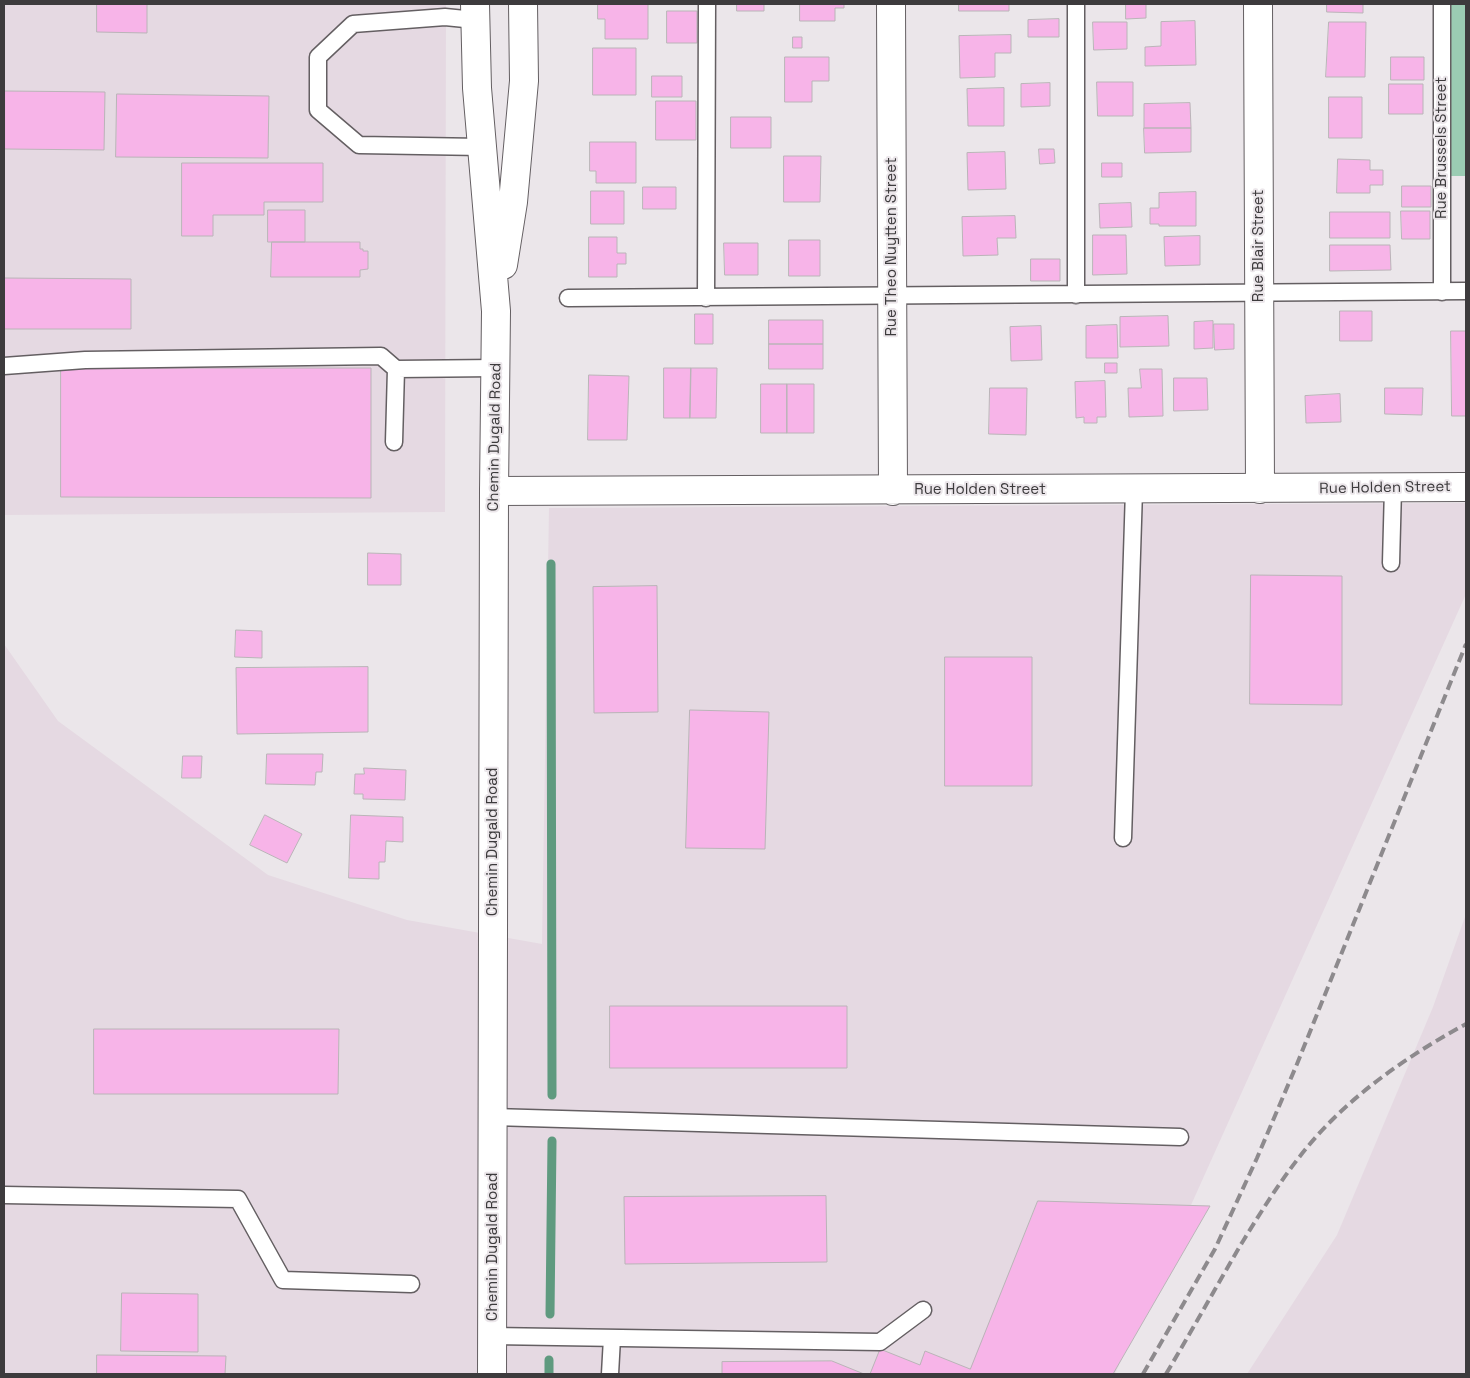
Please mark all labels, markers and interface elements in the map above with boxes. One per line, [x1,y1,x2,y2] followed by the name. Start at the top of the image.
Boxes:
[1433,77,1451,219] street label: Rue Brussels Street
[883,157,901,337] street label: Rue Theo Nuytten Street
[1250,190,1268,302] street label: Rue Blair Street
[485,362,505,512] street label: Chemin Dugald Road
[1319,478,1451,498] street label: Rue Holden Street
[914,481,1046,499] street label: Rue Holden Street
[484,768,502,916] street label: Chemin Dugald Road
[484,1173,502,1321] street label: Chemin Dugald Road

